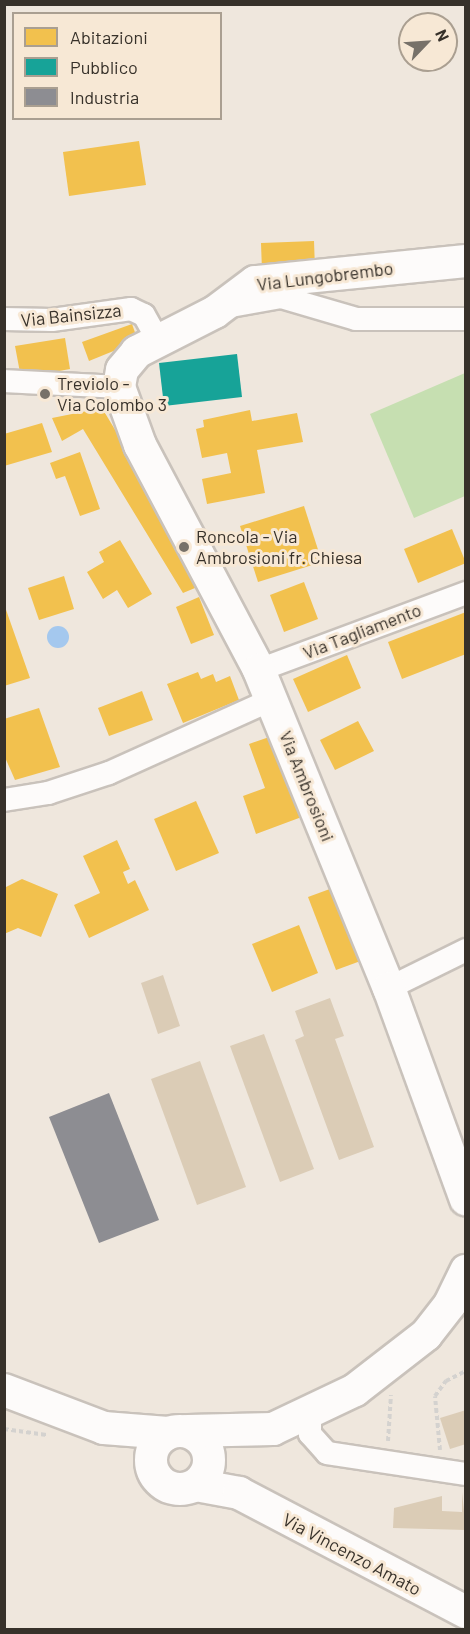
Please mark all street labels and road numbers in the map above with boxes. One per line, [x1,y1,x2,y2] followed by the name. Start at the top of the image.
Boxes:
[256,257,394,295] street label: Via Lungobrembo
[20,299,122,331] street label: Via Bainsizza
[300,599,424,663] street label: Via Tagliamento
[275,728,339,844] street label: Via Ambrosioni
[279,1508,425,1600] street label: Via Vincenzo Amato

